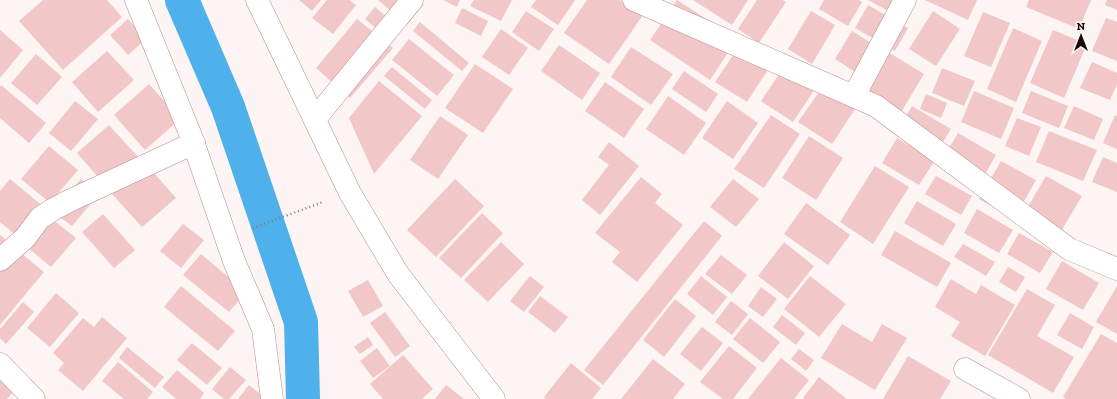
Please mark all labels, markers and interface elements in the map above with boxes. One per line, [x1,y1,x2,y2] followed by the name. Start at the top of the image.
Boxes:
[1061,16,1101,56] north arrow
[1077,20,1086,33] text: N

